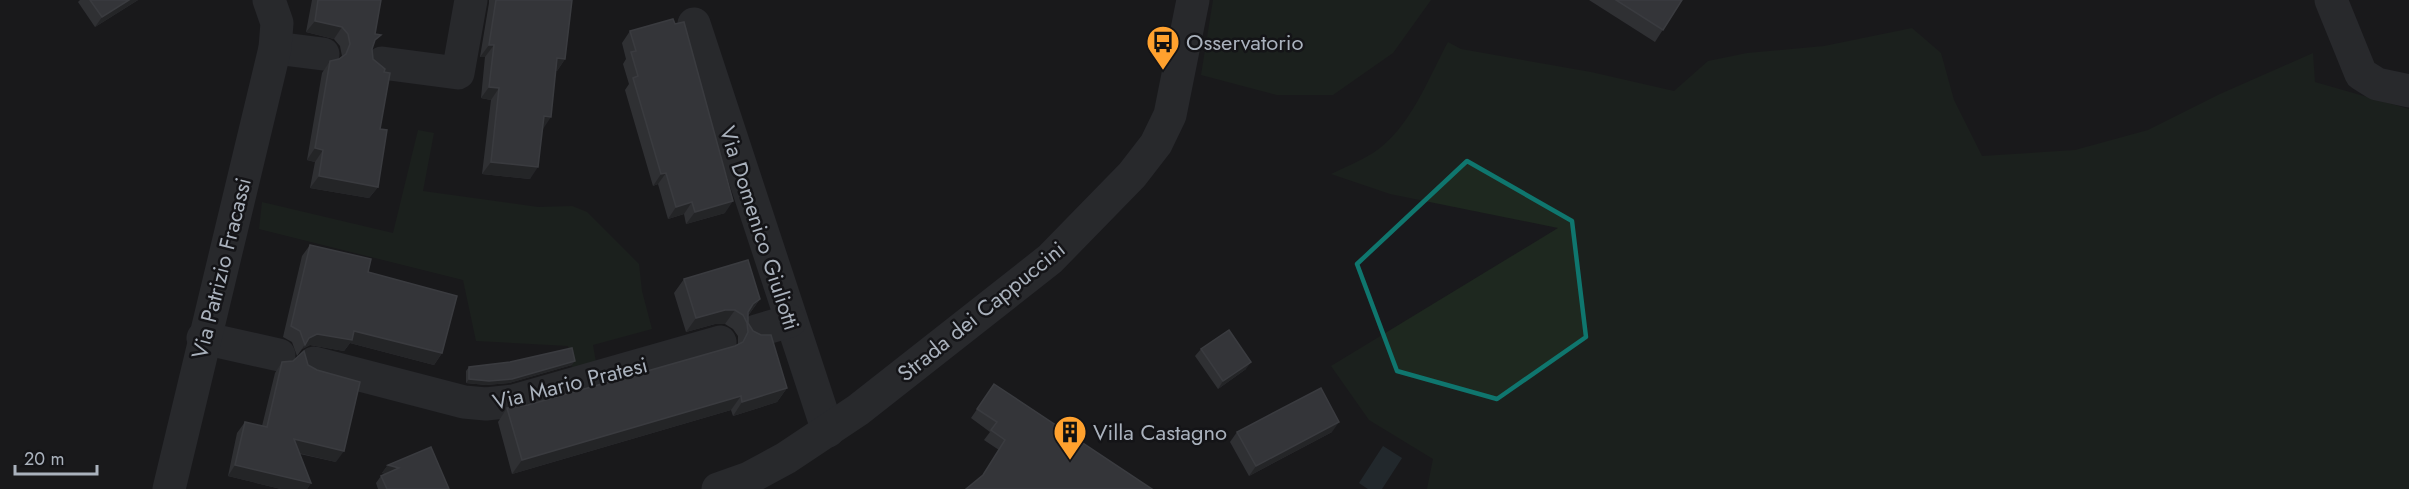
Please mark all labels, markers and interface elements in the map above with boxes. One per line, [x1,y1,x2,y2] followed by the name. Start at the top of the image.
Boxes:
[1145,24,1181,71] bus stop icon: Osservatorio
[1186,26,1303,58] place label: Osservatorio
[712,122,808,334] street label: Via Domenico Giuliotti
[183,174,259,362] street label: Via Patrizio Fracassi
[890,233,1072,389] street label: Strada dei Cappuccini
[489,348,651,418] street label: Via Mario Pratesi
[1052,414,1088,461] building icon: Villa Castagno
[1093,416,1227,448] place label: Villa Castagno
[15,438,98,476] scale bar
[24,446,64,472] text: 20 m

